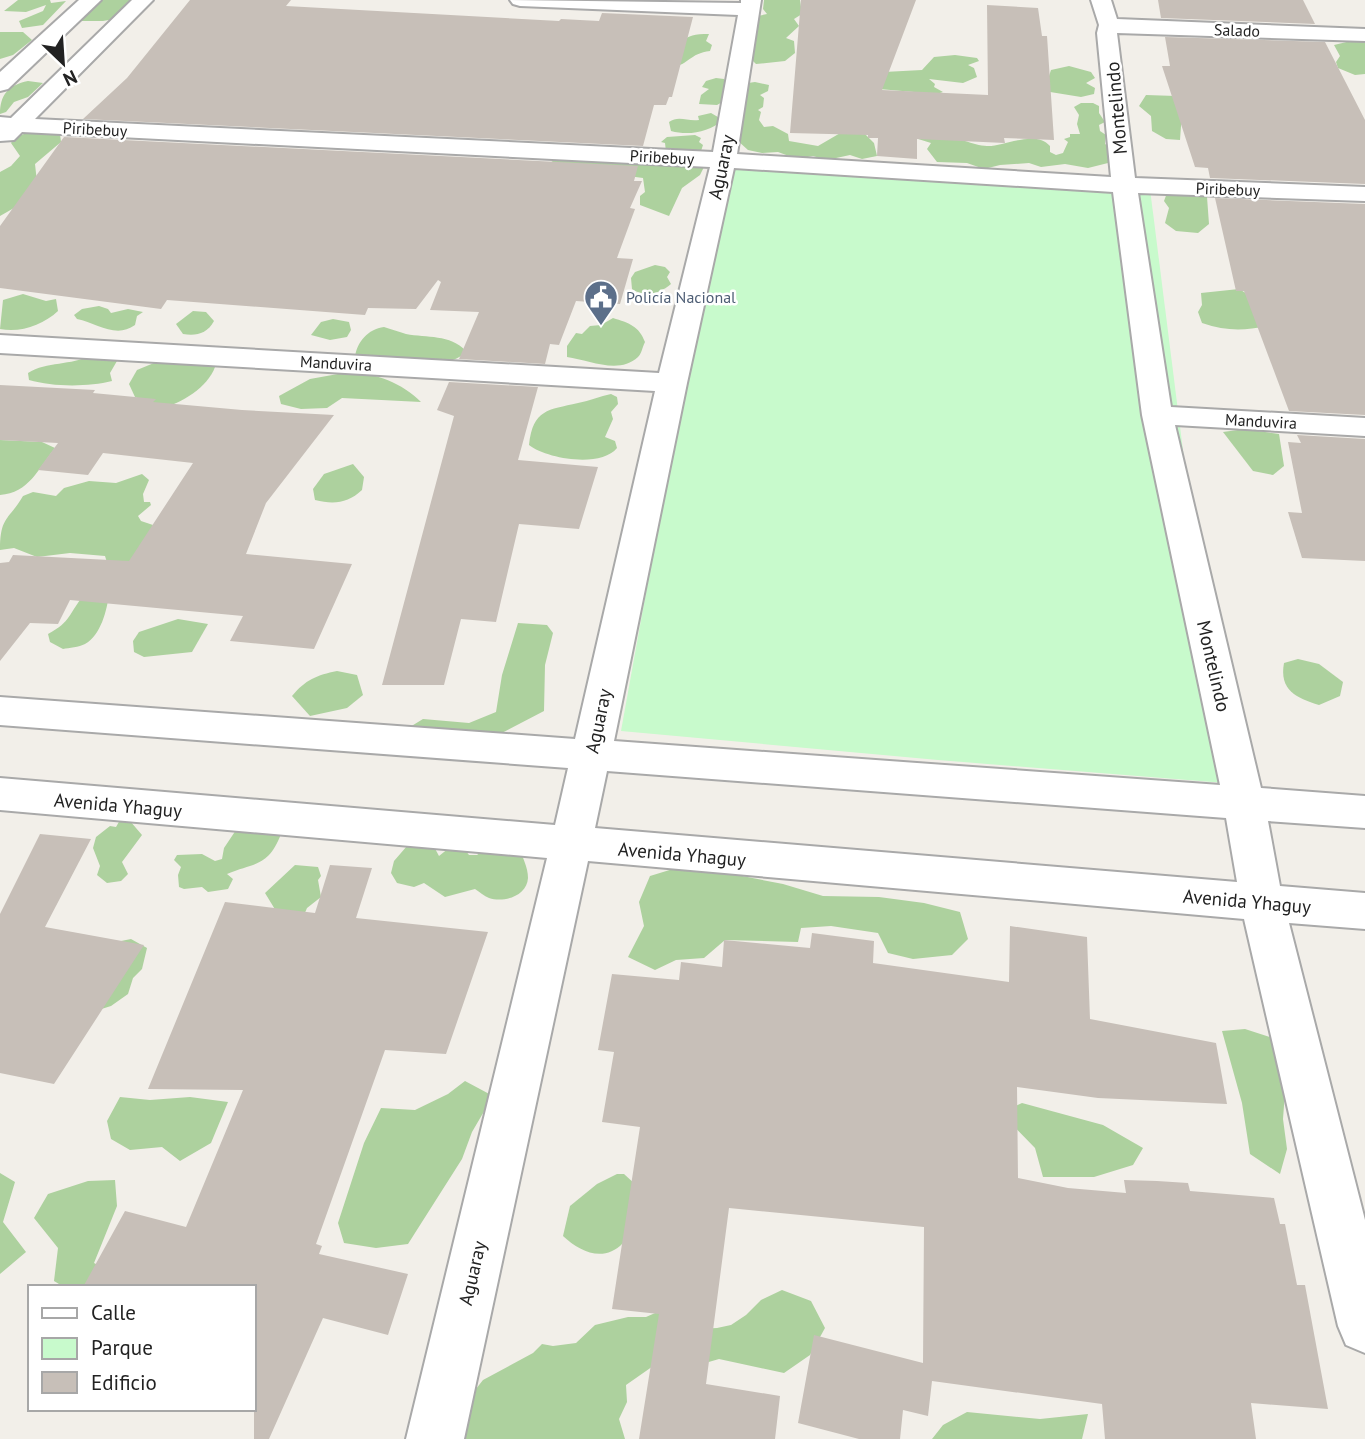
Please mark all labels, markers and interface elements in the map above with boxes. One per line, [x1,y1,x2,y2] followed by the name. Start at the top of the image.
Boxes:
[1214,19,1260,41] street label: Salado
[28,28,98,98] north arrow
[1100,61,1132,155] street label: Montelindo
[59,65,81,92] text: N
[62,117,128,141] street label: Piribebuy
[702,132,740,202] street label: Aguaray
[629,145,695,169] street label: Piribebuy
[1195,178,1261,200] street label: Piribebuy
[582,278,620,327] public building icon: Policía Nacional
[626,287,736,307] place label: Policía Nacional
[300,351,372,375] street label: Manduvira
[1225,409,1297,433] street label: Manduvira
[1192,618,1236,714] street label: Montelindo
[579,686,617,756] street label: Aguaray
[53,787,183,823] street label: Avenida Yhaguy
[617,836,747,872] street label: Avenida Yhaguy
[1182,883,1312,919] street label: Avenida Yhaguy
[453,1238,491,1308] street label: Aguaray
[28,1285,256,1411] legend
[91,1299,136,1326] text: Calle
[91,1334,153,1361] text: Parque
[91,1369,157,1396] text: Edificio

